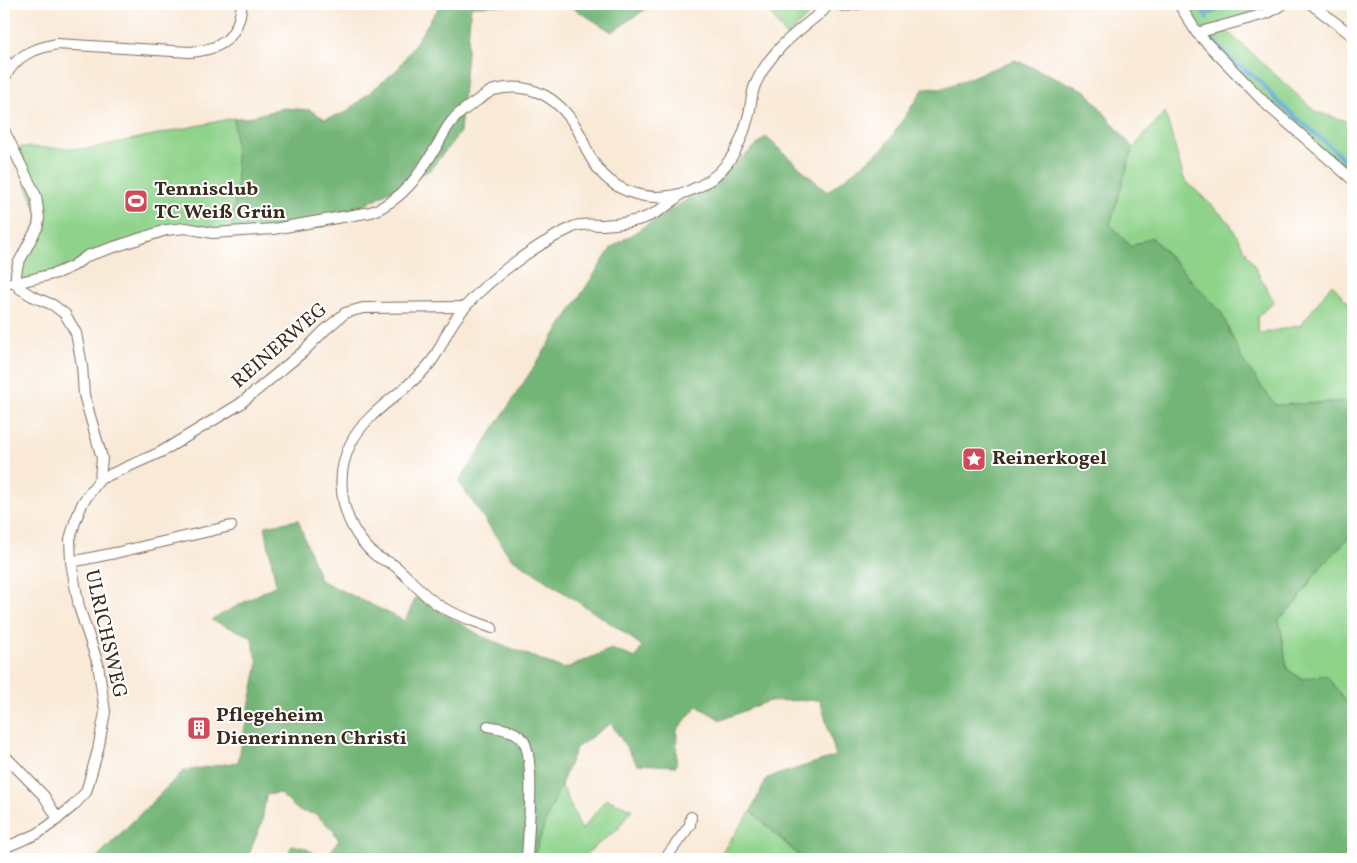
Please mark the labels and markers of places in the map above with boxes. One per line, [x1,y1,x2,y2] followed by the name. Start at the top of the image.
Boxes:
[154,176,286,227] place label: Tennisclub TC Weiß Grün
[123,188,149,214] sports icon: Tennisclub TC Weiß Grün
[992,445,1107,473] place label: Reinerkogel
[961,446,987,472] place icon: Reinerkogel
[216,702,407,753] place label: Pflegeheim Dienerinnen Christi
[186,715,212,741] building icon: Pflegeheim Dienerinnen Christi

